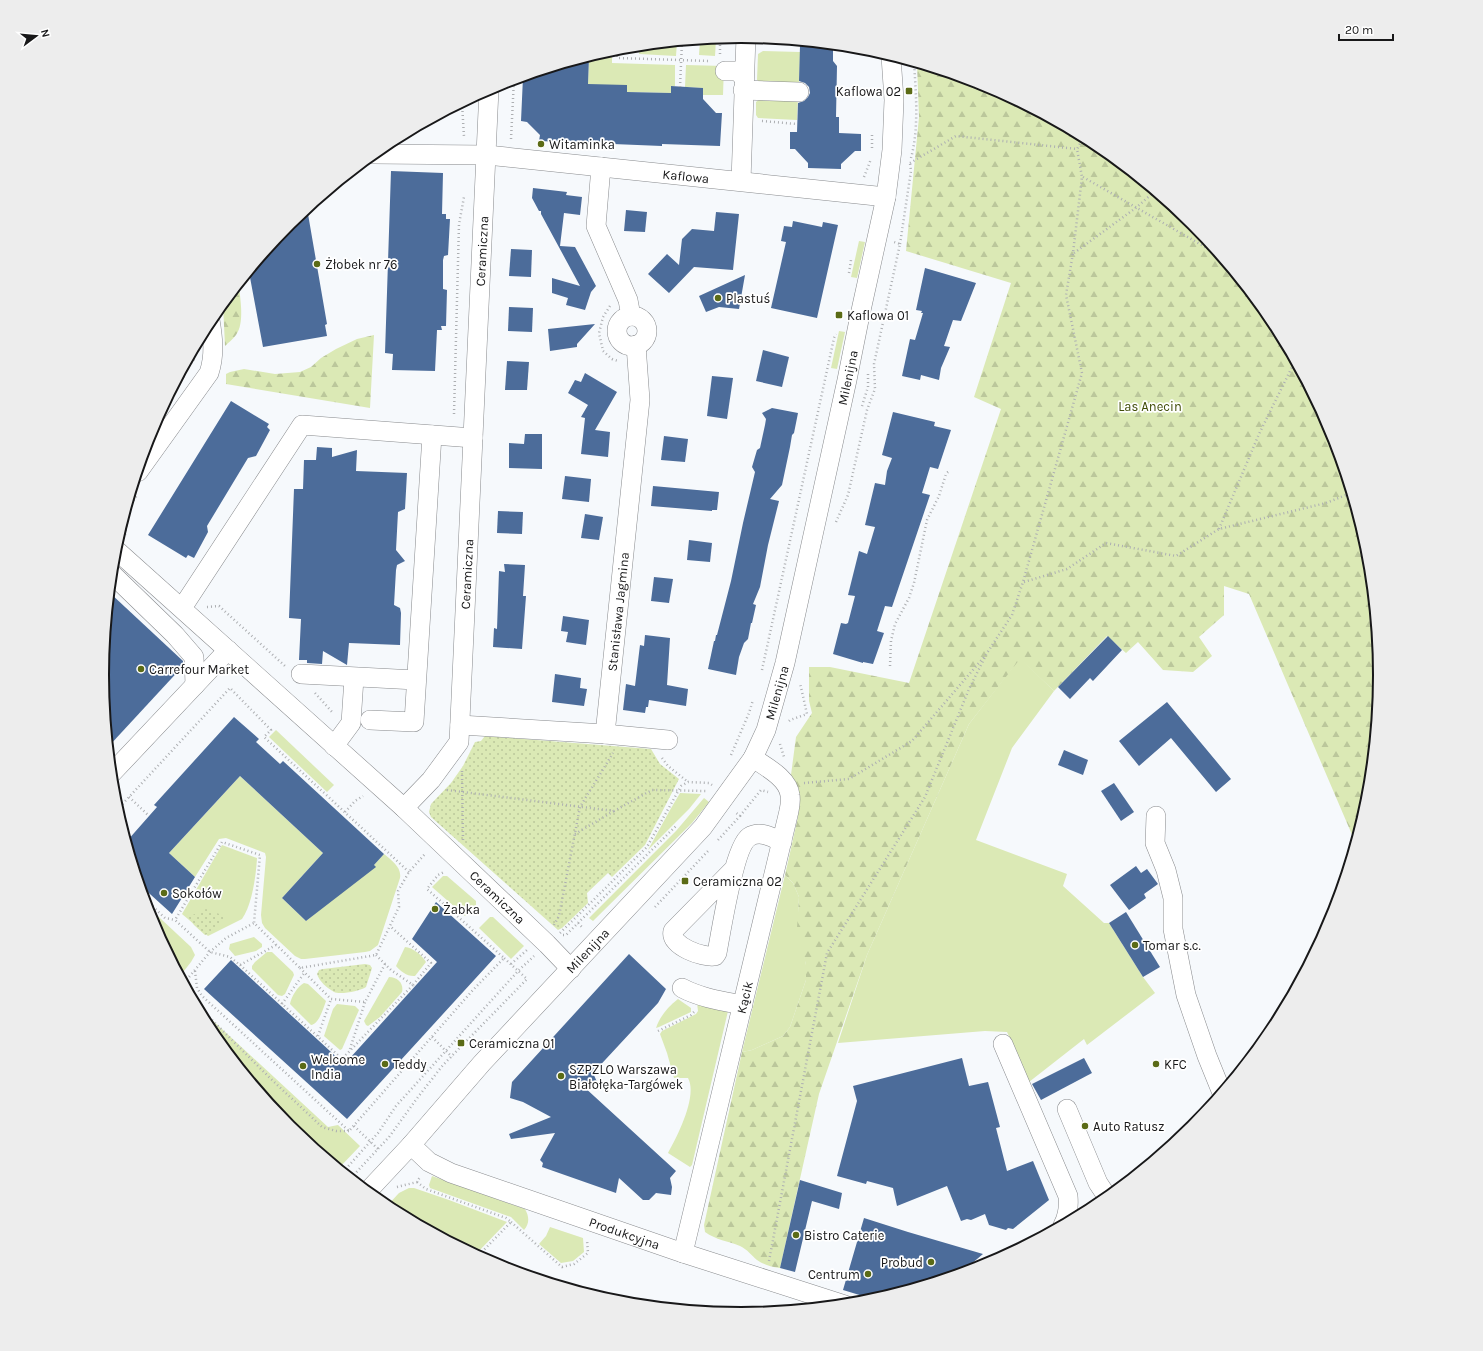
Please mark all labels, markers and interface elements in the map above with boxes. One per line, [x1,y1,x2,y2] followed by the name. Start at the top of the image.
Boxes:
[16,16,56,56] north arrow
[1339,16,1393,42] scale bar
[1345,23,1373,37] text: 20 m
[38,28,52,39] text: N
[836,84,901,99] place label: Kaflowa 02
[904,86,914,96] marker: Kaflowa 02
[549,137,615,152] place label: Witaminka
[536,139,546,149] marker: Witaminka
[662,166,710,186] street label: Kaflowa
[473,215,491,287] street label: Ceramiczna
[325,257,397,272] place label: Żłobek nr 76
[312,259,322,269] marker: Żłobek nr 76
[726,291,771,306] place label: Plastuś
[713,293,723,303] marker: Plastuś
[847,308,909,323] place label: Kaflowa 01
[834,310,844,320] marker: Kaflowa 01
[834,349,860,407] street label: Milenijna
[1118,399,1182,414] park label: Las Anecin
[458,538,476,610] street label: Ceramiczna
[604,551,632,672] street label: Stanisława Jagmina
[149,662,249,677] place label: Carrefour Market
[136,664,146,674] marker: Carrefour Market
[762,664,791,722] street label: Milenijna
[467,867,528,927] street label: Ceramiczna
[693,874,782,889] place label: Ceramiczna 02
[680,876,690,886] marker: Ceramiczna 02
[172,886,222,901] place label: Sokołów
[159,888,169,898] marker: Sokołów
[443,902,480,917] place label: Żabka
[430,904,440,914] marker: Żabka
[563,925,612,976] street label: Milenijna
[1143,938,1201,953] place label: Tomar s.c.
[1130,940,1140,950] marker: Tomar s.c.
[733,979,755,1015] street label: Kącik
[469,1036,555,1051] place label: Ceramiczna 01
[456,1038,466,1048] marker: Ceramiczna 01
[311,1052,365,1082] place label: Welcome India
[393,1057,427,1072] place label: Teddy
[1164,1057,1187,1072] place label: KFC
[380,1059,390,1069] marker: Teddy
[1151,1059,1161,1069] marker: KFC
[298,1061,308,1071] marker: Welcome India
[569,1062,683,1092] place label: SZPZLO Warszawa Białołęka-Targówek
[556,1071,566,1081] marker: SZPZLO Warszawa Białołęka-Targówek
[1093,1119,1164,1134] place label: Auto Ratusz
[1080,1121,1090,1131] marker: Auto Ratusz
[587,1214,662,1252] street label: Produkcyjna
[804,1228,885,1243] place label: Bistro Caterie
[791,1230,801,1240] marker: Bistro Caterie
[881,1255,923,1270] place label: Probud
[926,1257,936,1267] marker: Probud
[808,1267,860,1282] place label: Centrum
[863,1269,873,1279] marker: Centrum

